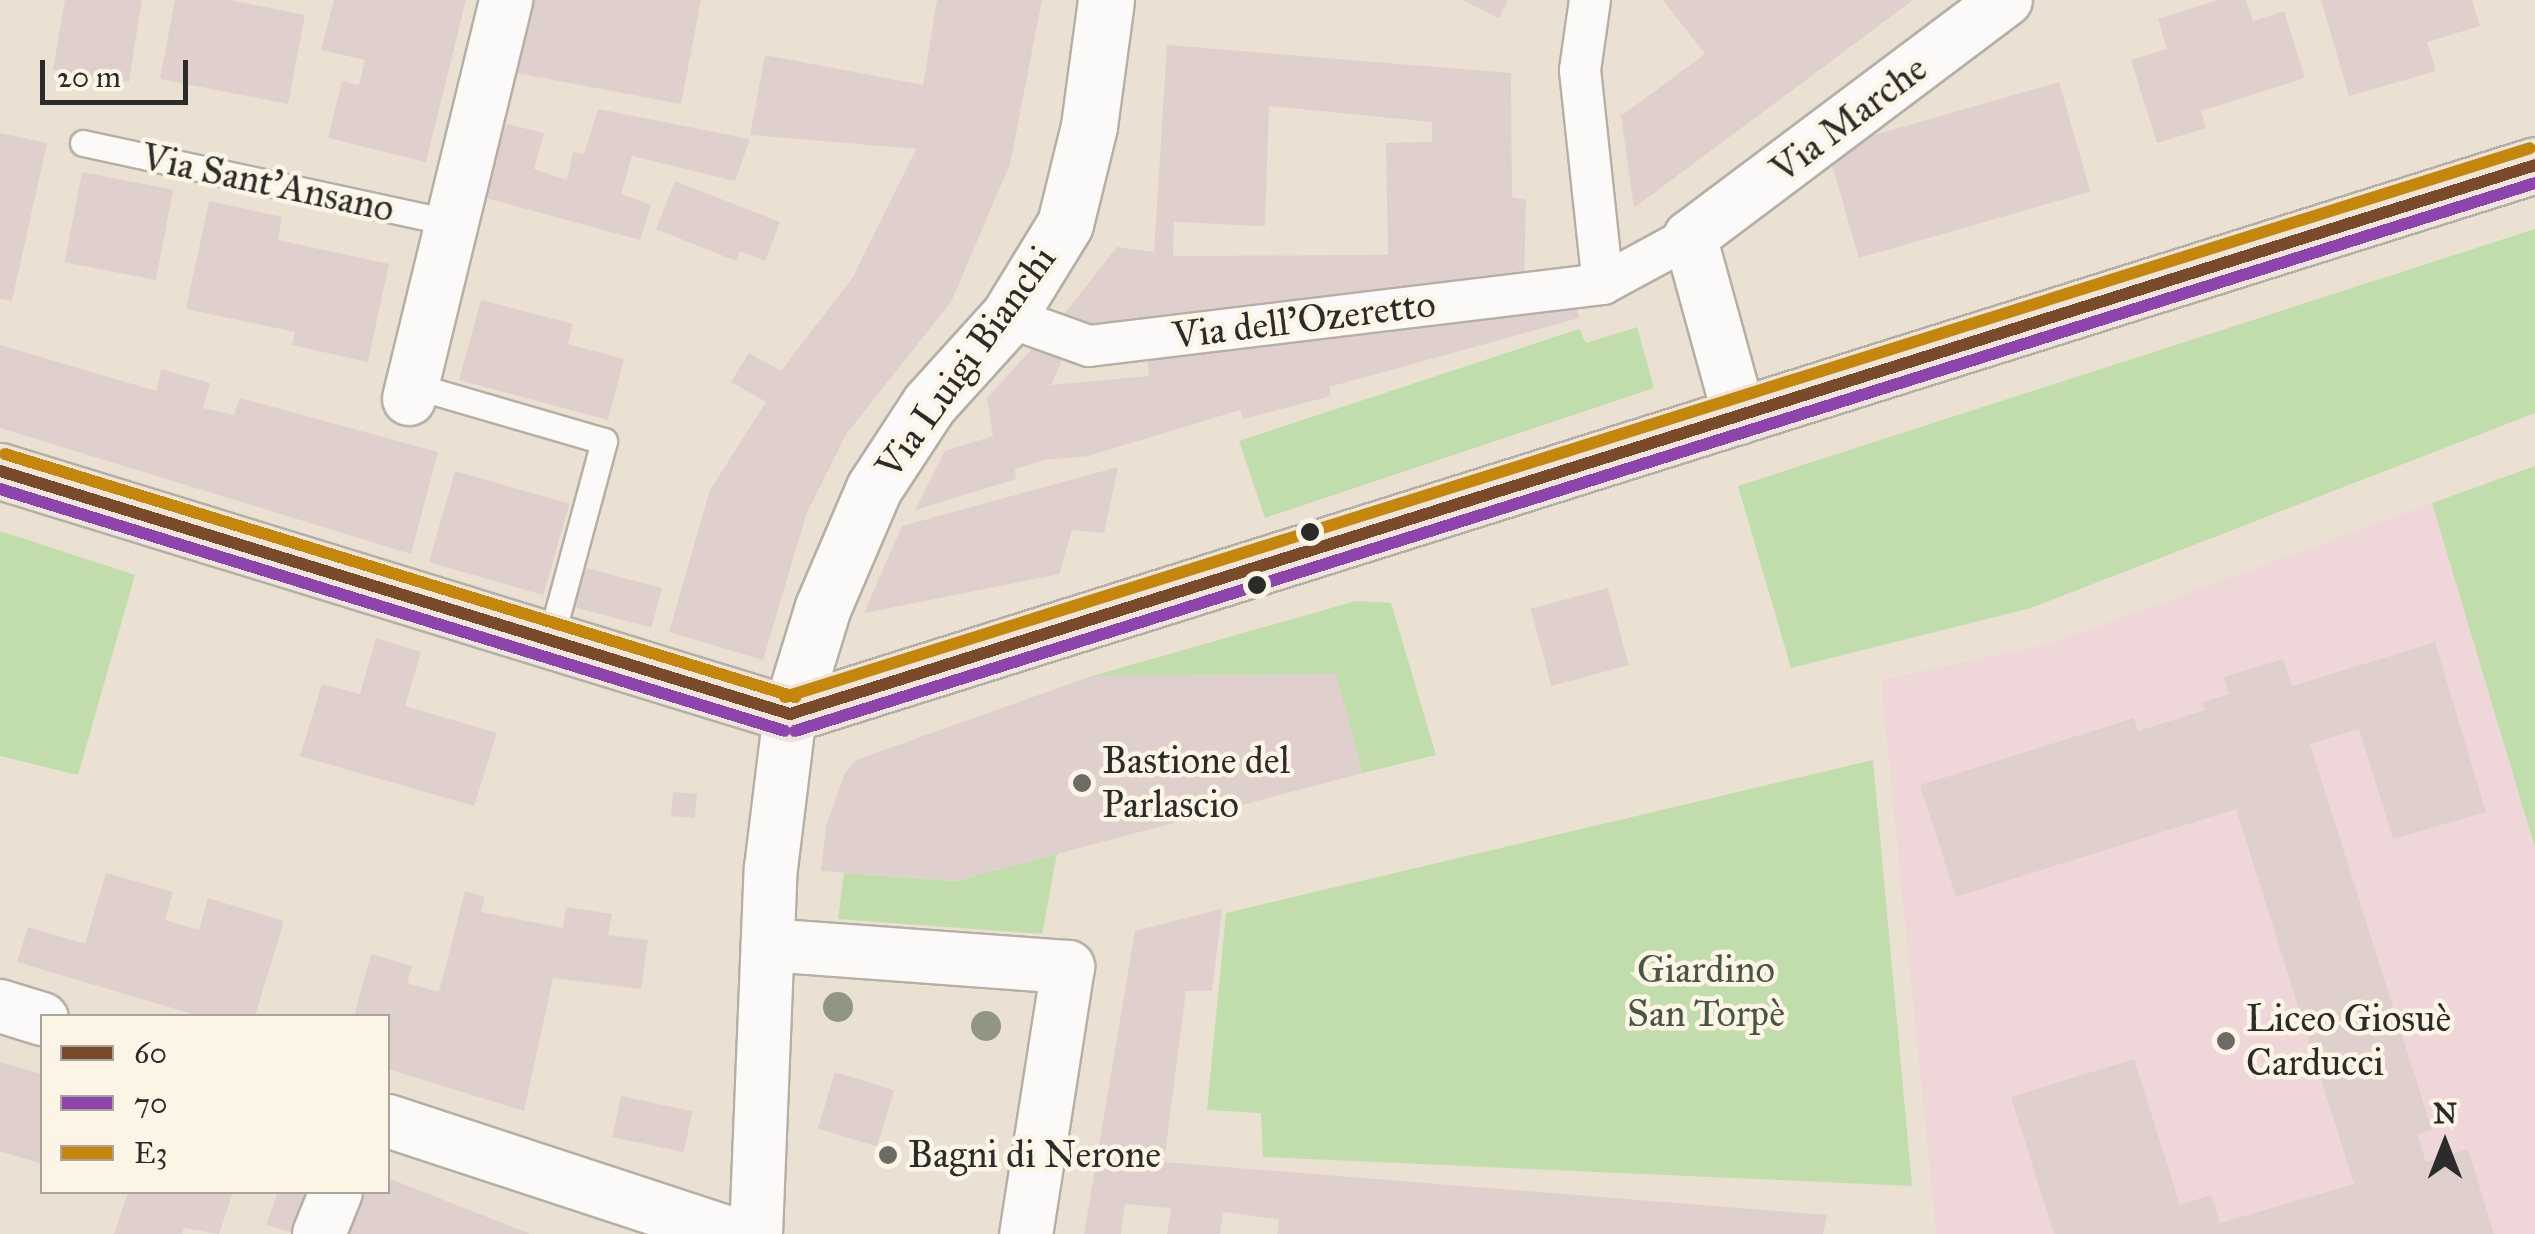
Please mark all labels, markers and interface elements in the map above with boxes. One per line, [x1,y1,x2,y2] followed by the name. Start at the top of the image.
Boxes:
[45,40,192,102] scale bar
[1762,46,1936,192] street label: Via Marche
[57,59,121,95] text: 20 m
[138,134,398,232] street label: Via Sant'Ansano
[866,237,1066,487] street label: Via Luigi Bianchi
[1170,281,1438,359] street label: Via dell'Ozeretto
[1300,522,1320,542] unlabelled marker
[1247,575,1267,595] unlabelled marker
[1102,738,1290,828] place label: Bastione del Parlascio
[1071,772,1093,794] marker: Bastione del Parlascio
[1627,947,1785,1036] park label: Giardino San Torpè
[2246,996,2451,1086] place label: Liceo Giosuè Carducci
[40,1014,390,1194] legend
[2215,1030,2237,1052] marker: Liceo Giosuè Carducci
[134,1035,167,1071] text: 60
[134,1085,167,1121] text: 70
[2395,1094,2495,1194] north arrow
[2433,1096,2457,1131] text: N
[908,1132,1161,1178] place label: Bagni di Nerone
[134,1135,168,1171] text: E3
[877,1144,899,1166] marker: Bagni di Nerone

